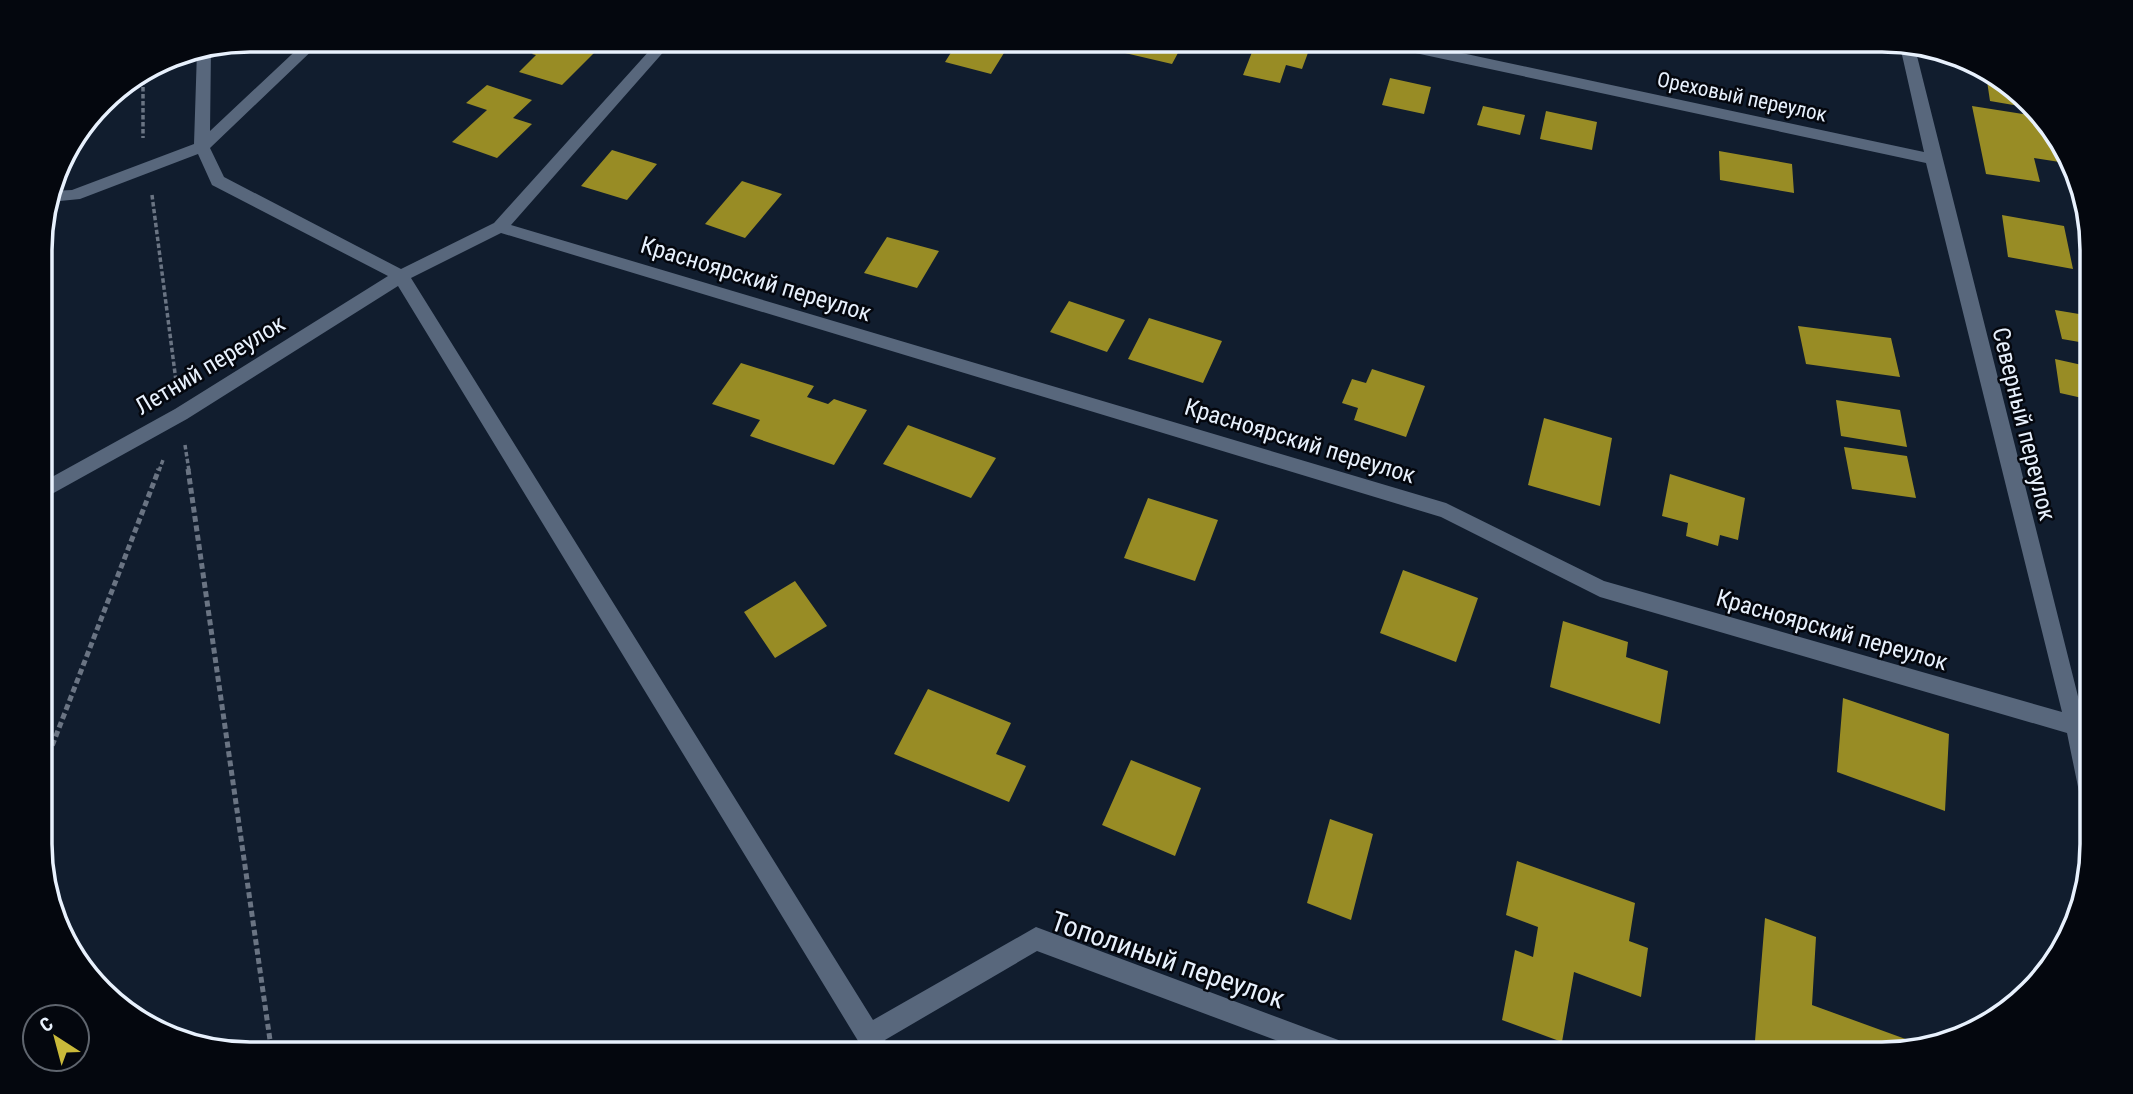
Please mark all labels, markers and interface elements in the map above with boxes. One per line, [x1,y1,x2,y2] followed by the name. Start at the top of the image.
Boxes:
[1655,67,1829,127] street label: Ореховый переулок
[637,231,875,328] street label: Красноярский переулок
[130,309,290,421] street label: Летний переулок
[1986,325,2062,524] street label: Северный переулок
[1181,393,1419,490] street label: Красноярский переулок
[1713,584,1951,677] street label: Красноярский переулок
[1047,905,1289,1015] street label: Тополиный переулок
[21,1003,91,1073] north arrow
[35,1012,58,1037] text: С

